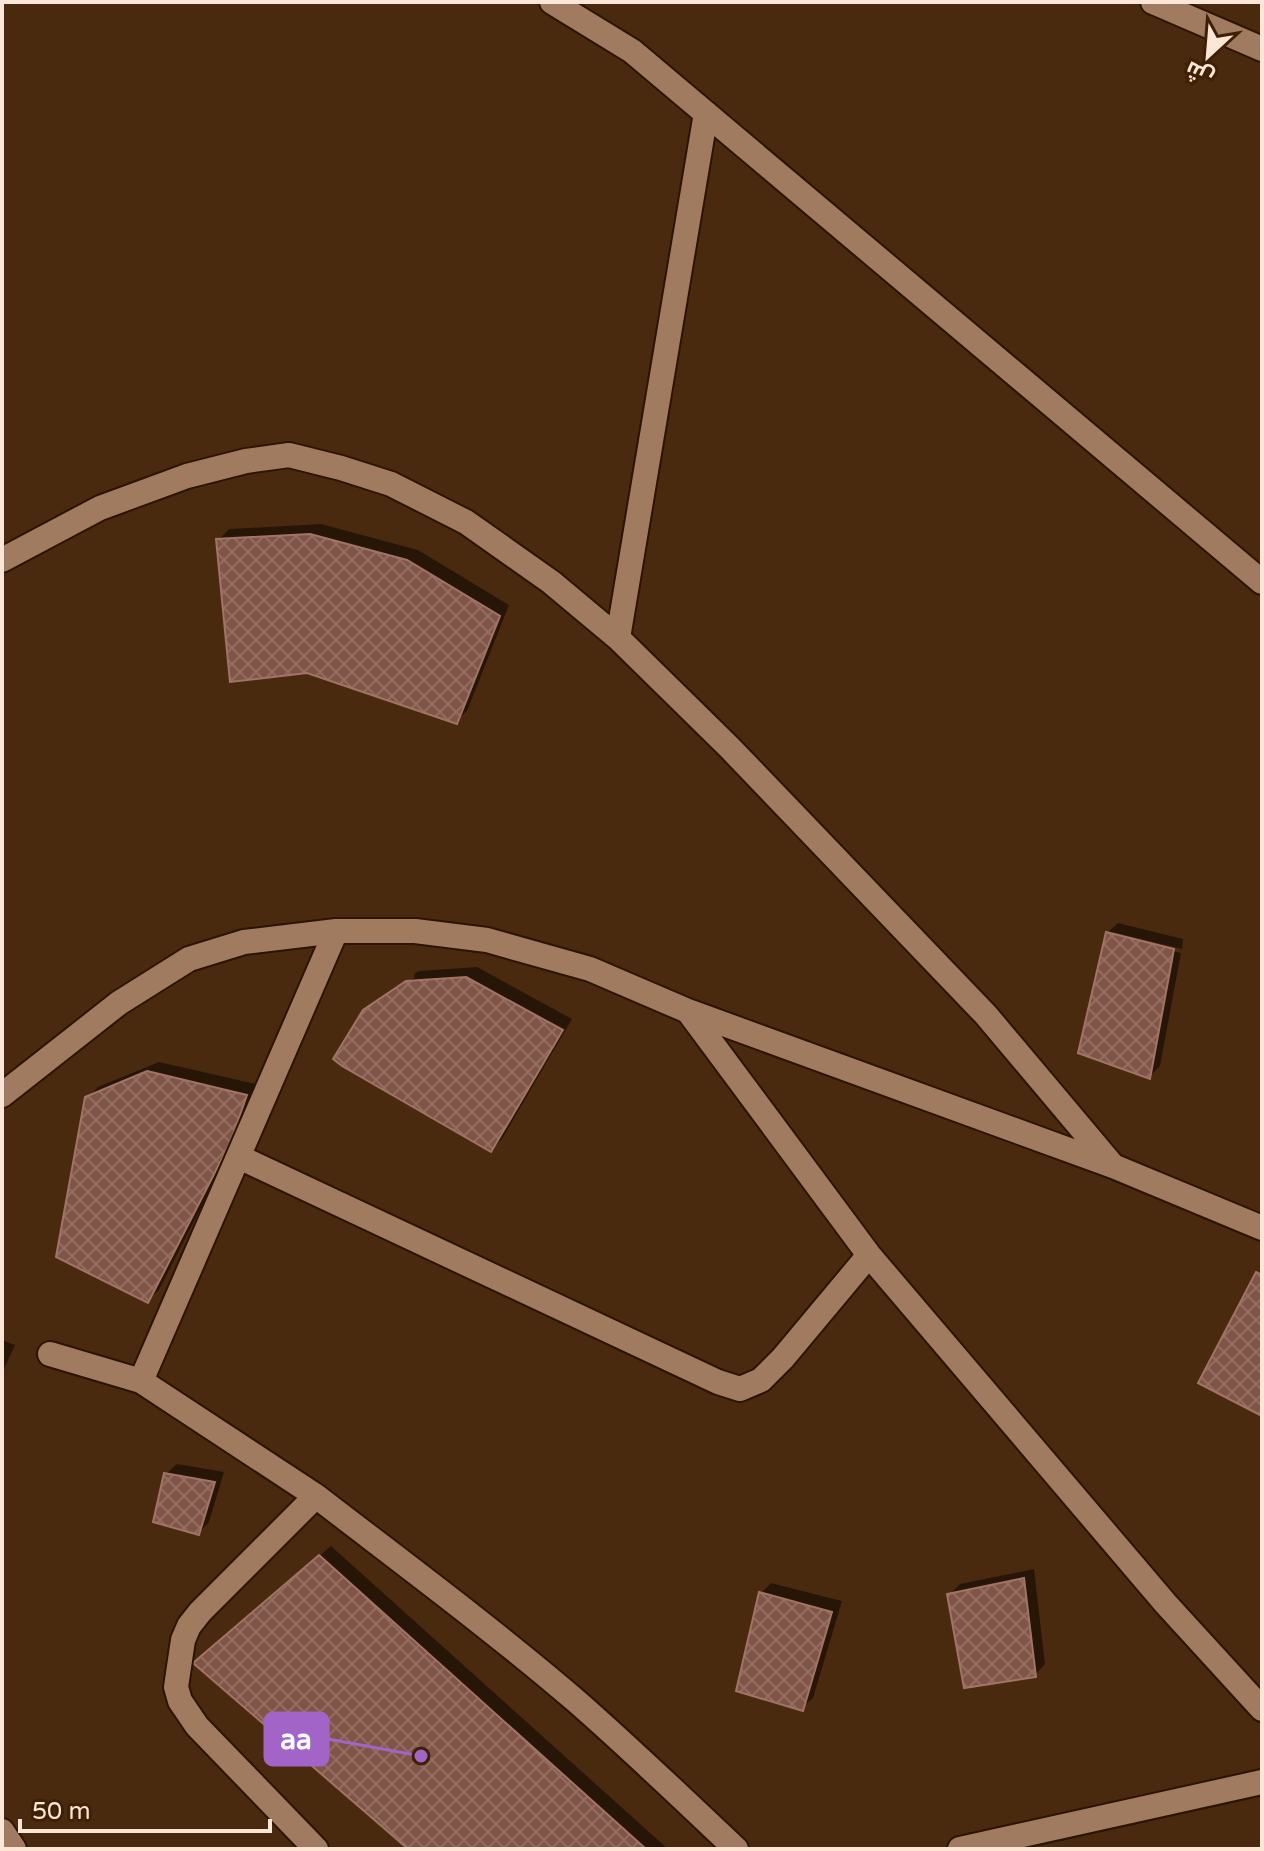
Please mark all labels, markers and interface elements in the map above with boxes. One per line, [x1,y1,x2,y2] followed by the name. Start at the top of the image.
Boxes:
[1168,16,1248,96] north arrow
[1181,55,1218,91] text: ش
[265,1713,328,1765] callout: aa
[280,1723,312,1757] text: aa
[20,1783,270,1833] scale bar
[32,1797,90,1826] text: 50 m

